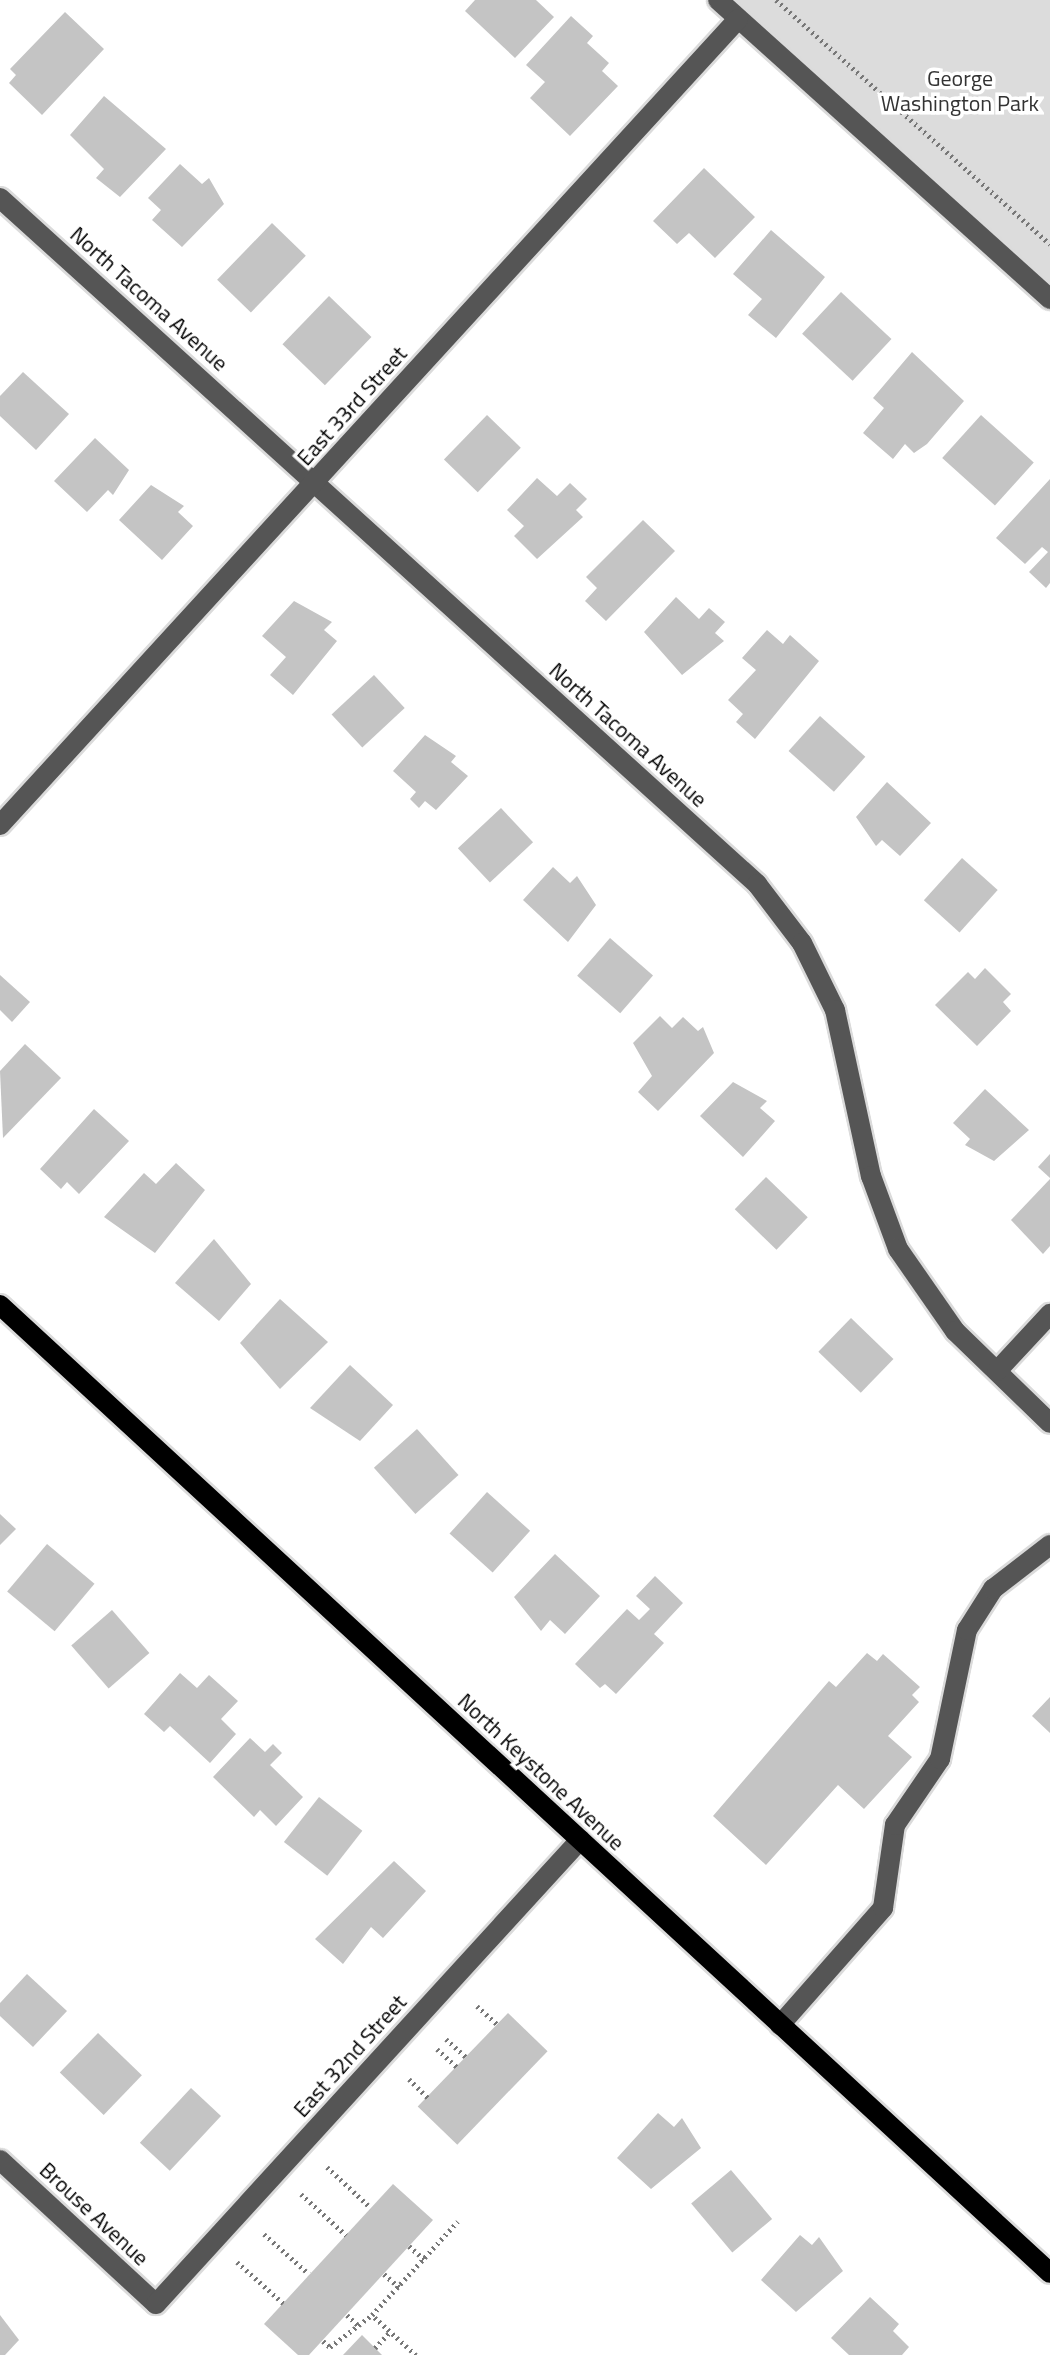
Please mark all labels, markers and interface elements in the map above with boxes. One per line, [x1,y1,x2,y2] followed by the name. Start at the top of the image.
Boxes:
[881,65,1039,116] park label: George Washington Park
[65,221,233,377] street label: North Tacoma Avenue
[292,341,412,471] street label: East 33rd Street
[544,657,712,813] street label: North Tacoma Avenue
[452,1688,630,1856] street label: North Keystone Avenue
[288,1989,412,2123] street label: East 32nd Street
[34,2157,154,2271] street label: Brouse Avenue

